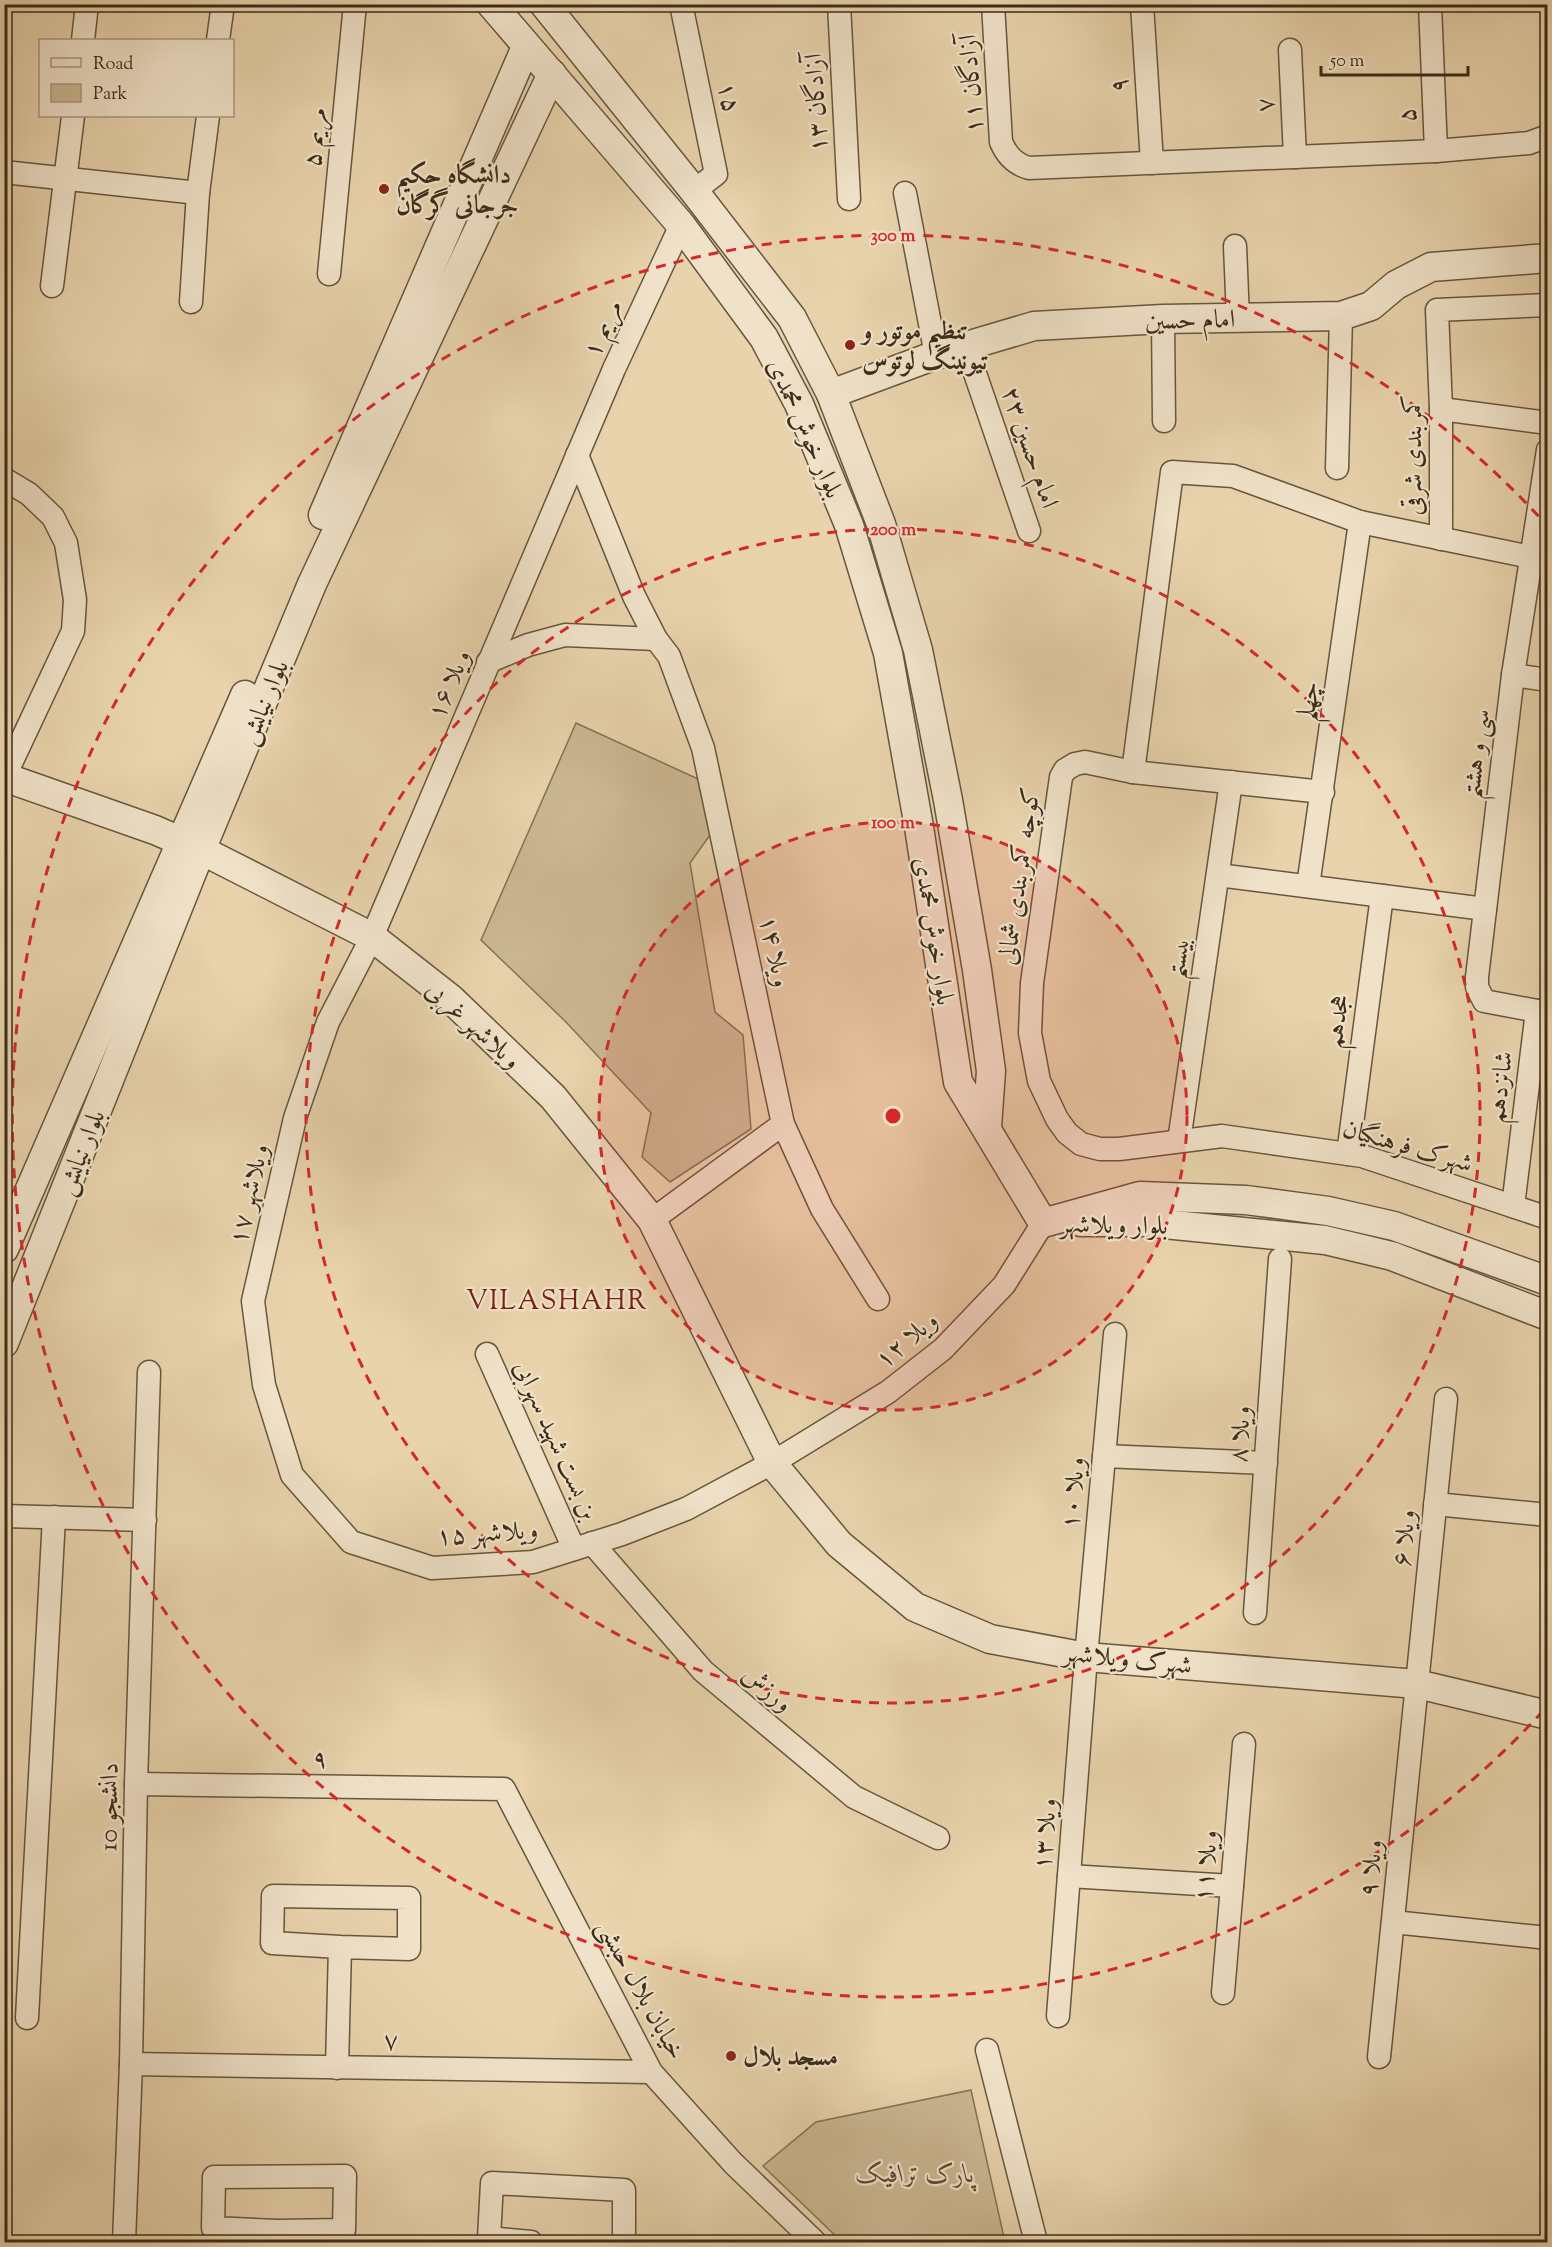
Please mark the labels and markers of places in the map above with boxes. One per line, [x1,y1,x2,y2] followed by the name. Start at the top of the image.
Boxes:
[396,157,518,225] place label: دانشگاه حکیم جرجانی گرگان
[377,182,391,196] marker: دانشگاه حکیم جرجانی گرگان
[859,314,989,381] place label: تنظیم موتور و تیونینگ لوتوس
[843,338,857,352] marker: تنظیم موتور و تیونینگ لوتوس
[883,1106,903,1126] centre of rings
[743,2040,838,2077] place label: مسجد بلال
[724,2049,738,2063] marker: مسجد بلال

